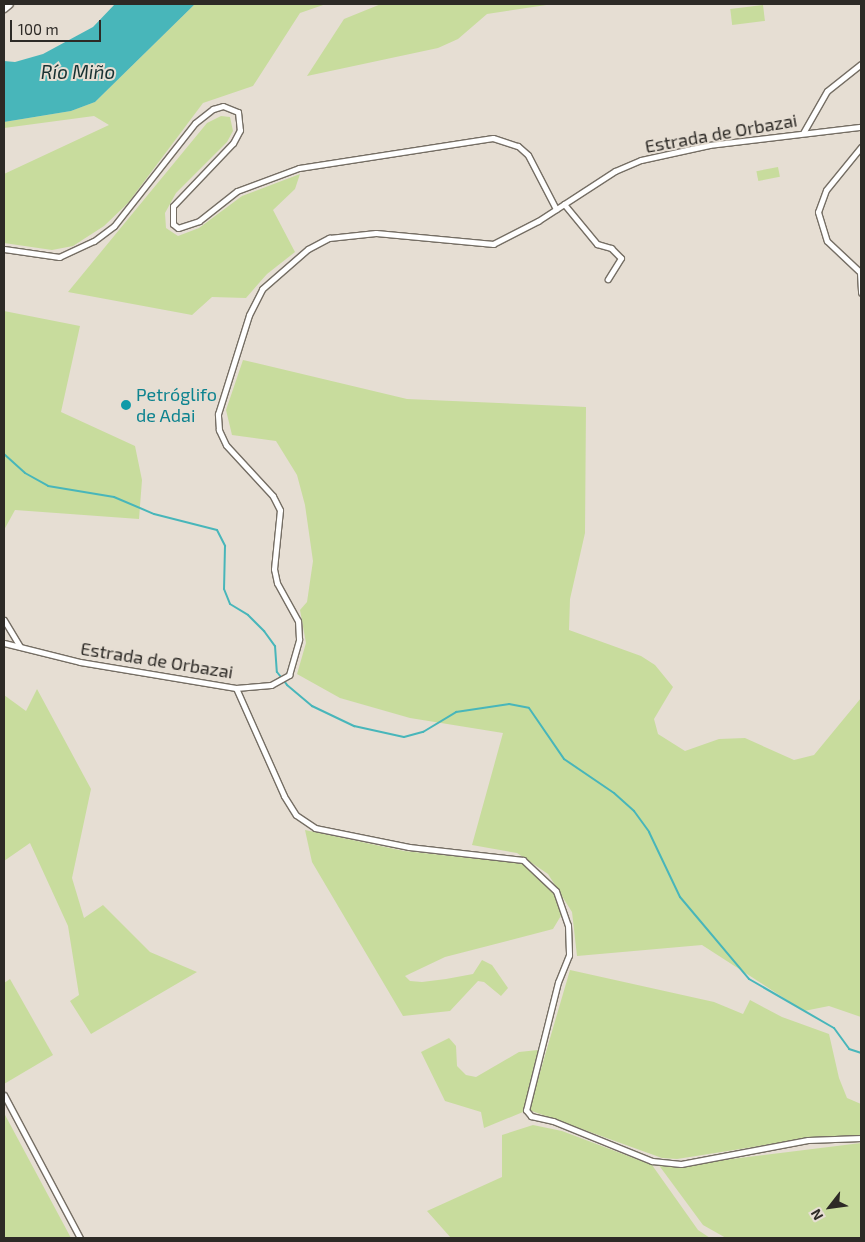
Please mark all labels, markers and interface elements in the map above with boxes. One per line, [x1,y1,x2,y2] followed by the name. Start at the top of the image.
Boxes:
[12,10,104,42] scale bar
[18,20,59,38] text: 100 m
[41,61,115,83] water label: Río Miño
[643,109,799,157] street label: Estrada de Orbazai
[136,384,217,426] place label: Petróglifo de Adai
[120,399,132,411] marker: Petróglifo de Adai
[79,637,235,683] street label: Estrada de Orbazai
[805,1182,855,1232] north arrow
[807,1206,826,1223] text: N

